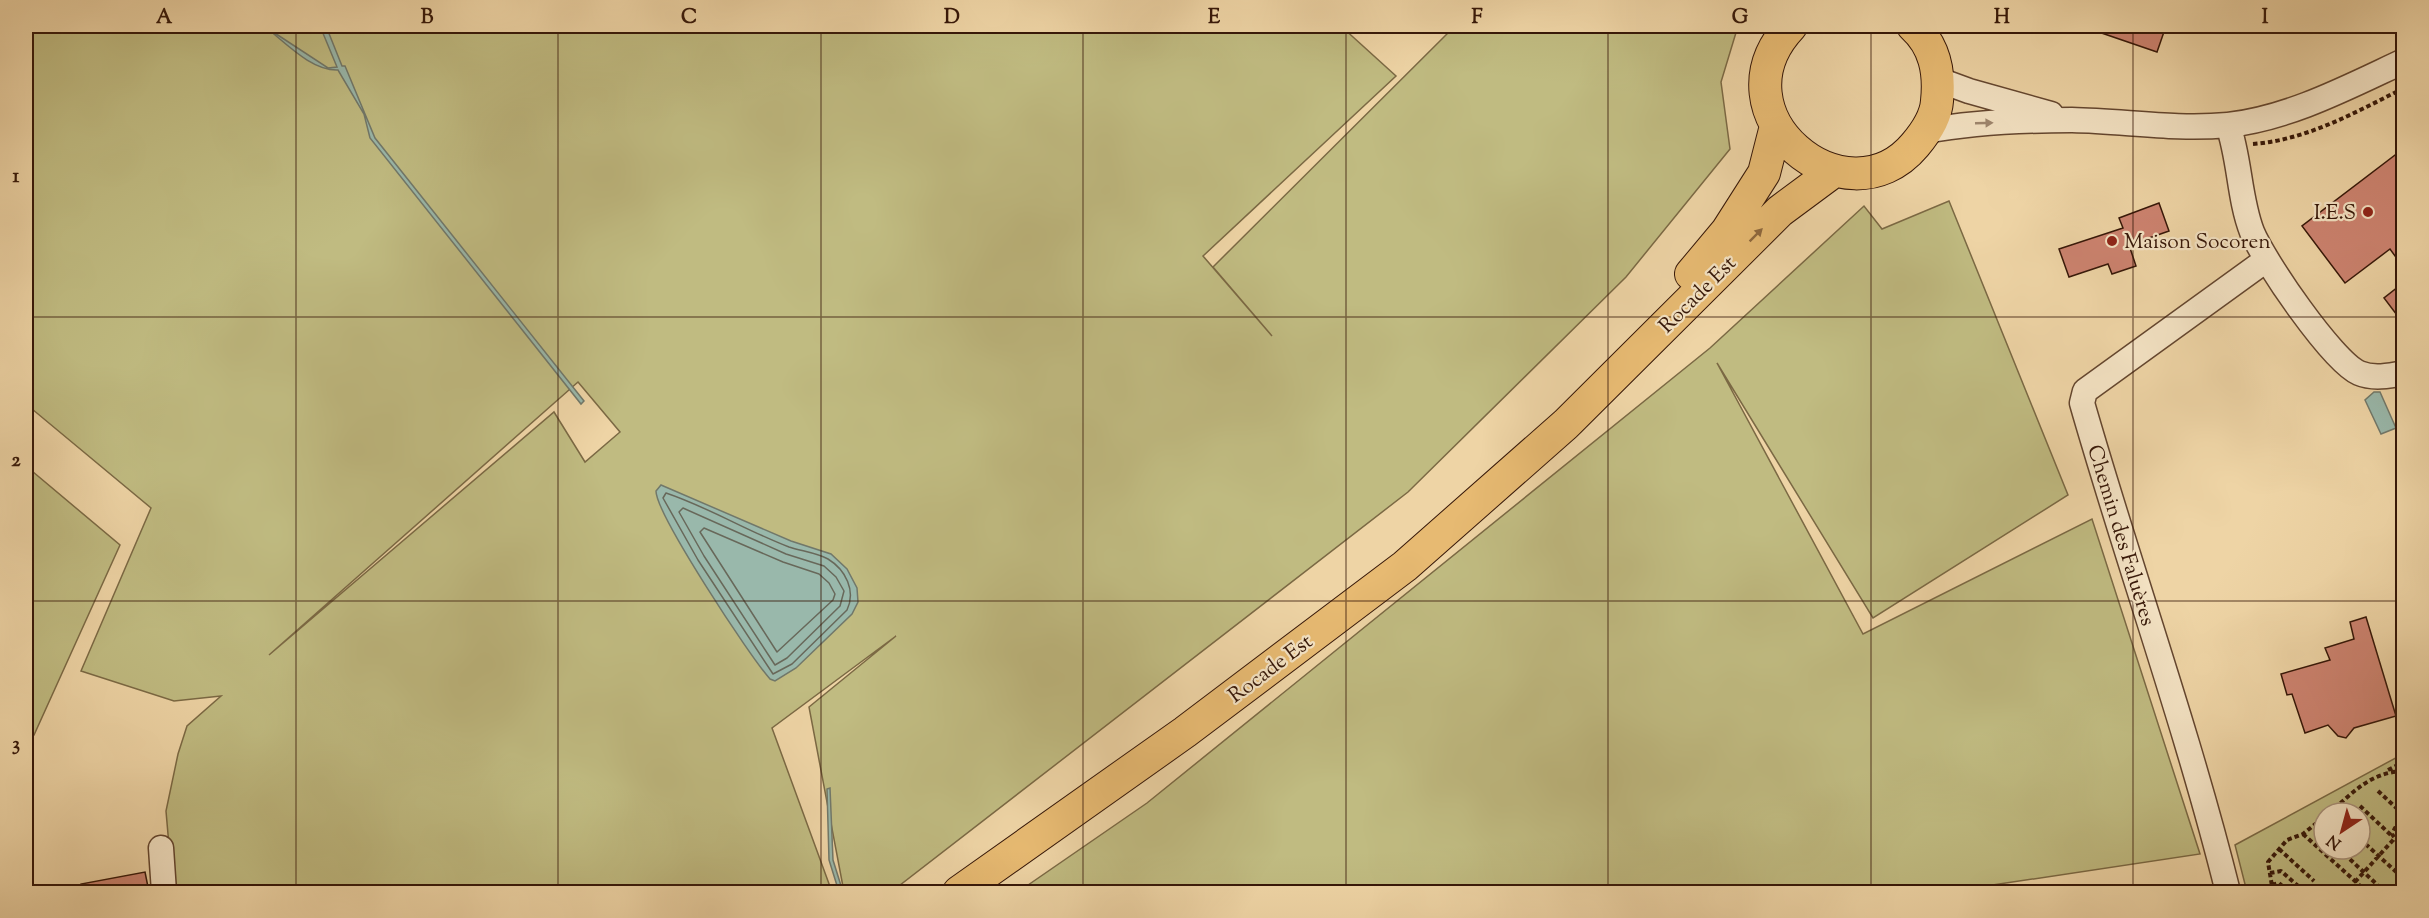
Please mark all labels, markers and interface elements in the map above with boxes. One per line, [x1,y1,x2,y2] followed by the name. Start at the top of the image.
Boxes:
[156,4,173,33] text: A
[421,4,434,33] text: B
[681,4,697,33] text: C
[944,4,960,33] text: D
[1208,4,1221,33] text: E
[1471,4,1483,33] text: F
[1732,4,1749,33] text: G
[1994,4,2010,33] text: H
[2262,4,2269,33] text: I
[1975,119,1994,128] one-way arrow
[13,163,20,192] text: 1
[2314,199,2356,229] place label: I.E.S
[2361,205,2375,219] marker: I.E.S
[1749,228,1763,242] one-way arrow
[2124,228,2271,258] place label: Maison Socoren
[2105,234,2119,248] marker: Maison Socoren
[1653,250,1744,341] street label: Rocade Est
[2078,441,2162,630] street label: Chemin des Faluères
[11,447,21,476] text: 2
[1223,628,1320,711] street label: Rocade Est
[12,731,20,760] text: 3
[2312,801,2372,861] north arrow
[2323,828,2347,854] text: N

